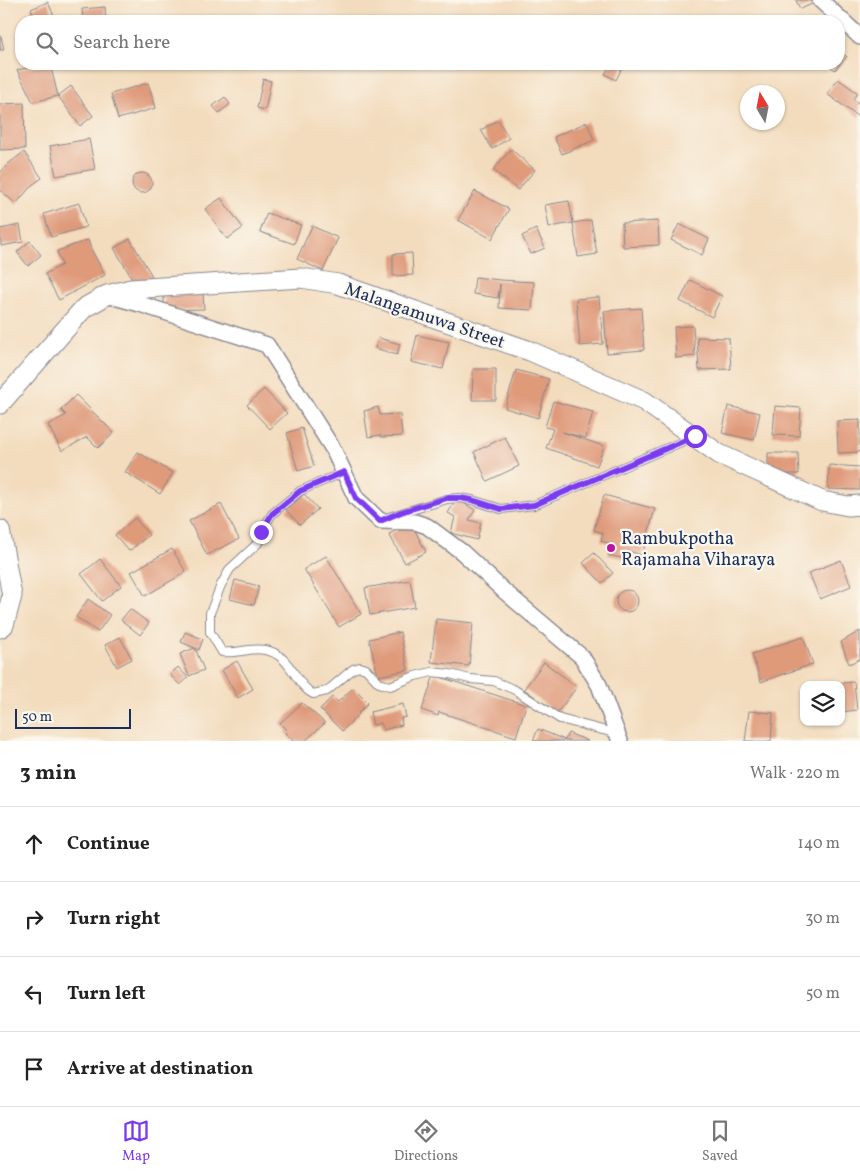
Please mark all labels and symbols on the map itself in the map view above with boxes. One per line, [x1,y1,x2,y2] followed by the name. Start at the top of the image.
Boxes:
[740,85,785,130] north arrow
[341,277,508,356] street label: Malangamuwa Street
[684,425,707,448] route start
[250,521,273,544] route end
[621,527,775,573] place label: Rambukpotha Rajamaha Viharaya
[605,542,617,554] marker: Rambukpotha Rajamaha Viharaya
[15,706,131,729] scale bar

